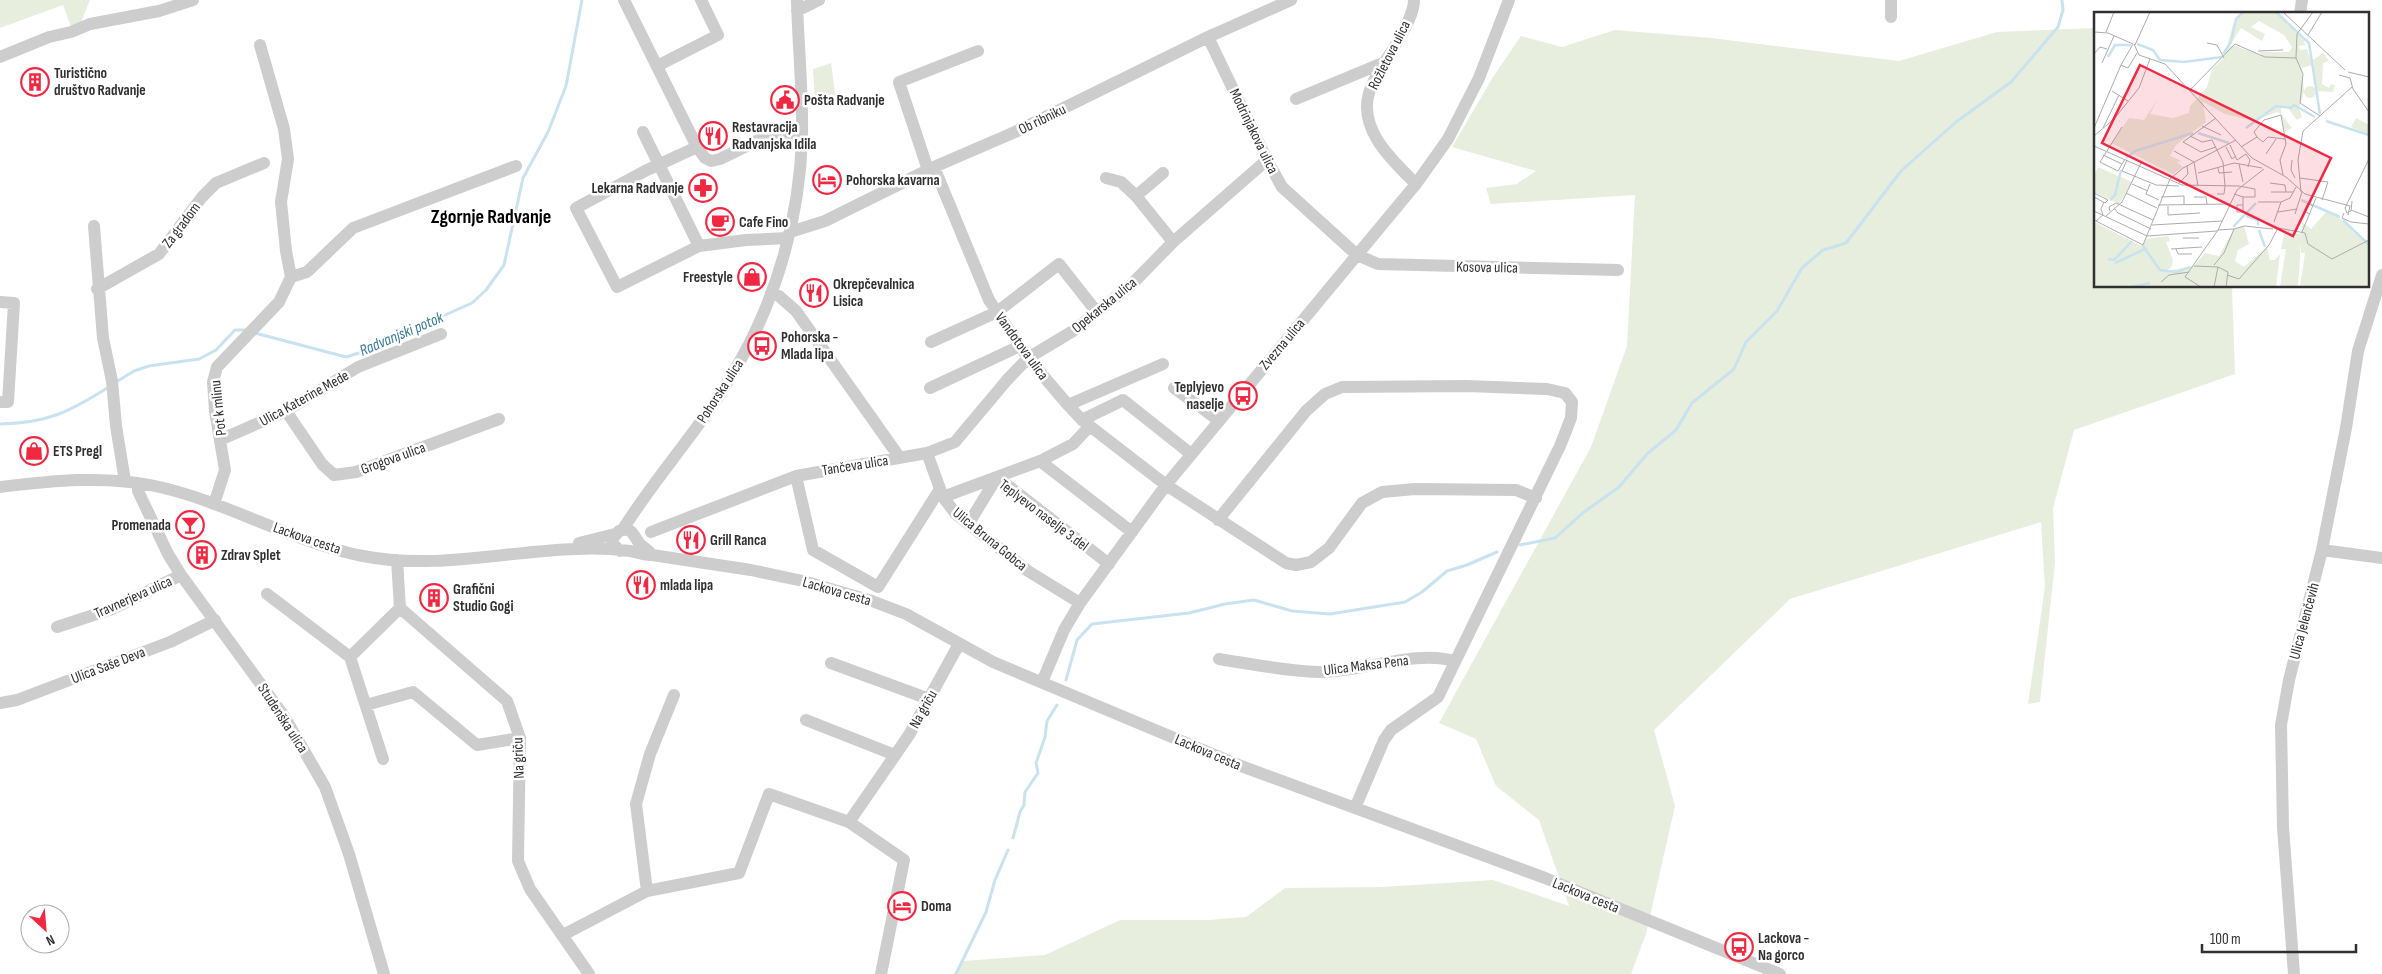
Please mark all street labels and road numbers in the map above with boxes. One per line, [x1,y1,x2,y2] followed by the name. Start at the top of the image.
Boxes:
[1364,17,1415,93] street label: Rožletova ulica
[1225,86,1282,177] street label: Modrinjakova ulica
[1015,100,1069,139] street label: Ob ribniku
[158,199,205,252] street label: Za gradom
[1456,257,1518,278] street label: Kosova ulica
[1068,273,1141,337] street label: Opekarska ulica
[991,309,1053,384] street label: Vandotova ulica
[1255,315,1310,374] street label: Zvezna ulica
[693,356,748,427] street label: Pohorska ulica
[256,366,352,431] street label: Ulica Katerine Mede
[206,379,231,437] street label: Pot k mlinu
[358,438,428,479] street label: Grogova ulica
[821,451,890,480] street label: Tančeva ulica
[995,475,1092,555] street label: Teplyevo naselje 3.del
[948,503,1031,575] street label: Ulica Bruna Gobca
[271,518,343,559] street label: Lackova cesta
[91,572,175,623] street label: Travnerjeva ulica
[800,573,873,610] street label: Lackova cesta
[2285,581,2324,662] street label: Ulica Jelenčevih
[68,643,148,688] street label: Ulica Saše Deva
[1322,651,1410,680] street label: Ulica Maksa Pena
[253,680,312,757] street label: Studenška ulica
[905,687,942,732] street label: Na griču
[1172,730,1244,775] street label: Lackova cesta
[508,737,529,779] street label: Na griču
[1550,873,1622,918] street label: Lackova cesta

